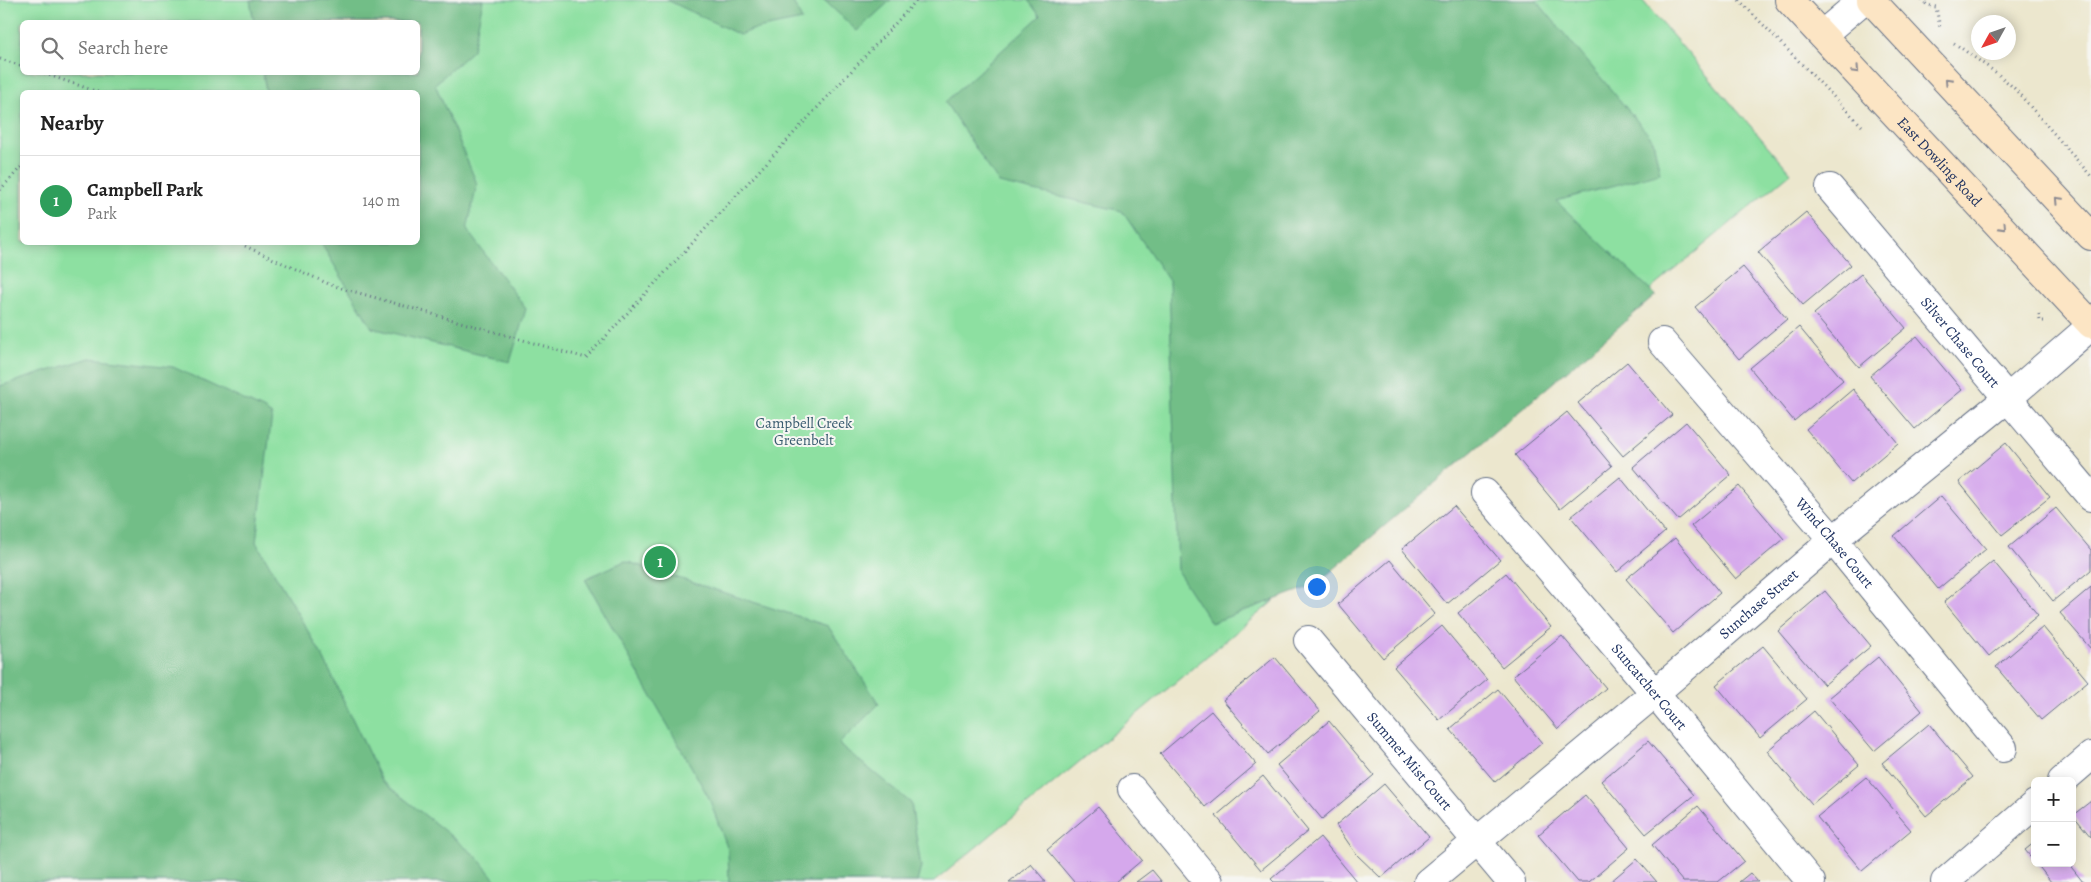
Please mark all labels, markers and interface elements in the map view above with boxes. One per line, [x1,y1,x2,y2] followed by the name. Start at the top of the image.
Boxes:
[1971,15,2016,60] north arrow
[20,20,420,75] search box
[38,34,66,62] icon: search
[78,35,168,61] text: Search here
[1850,64,1859,73] one-way arrow
[1945,78,1954,87] one-way arrow
[40,109,103,137] text: Nearby
[1893,112,1987,212] street label: East Dowling Road
[87,177,203,203] text: Campbell Park
[53,190,59,212] text: 1
[362,190,400,212] text: 140 m
[2055,197,2064,206] one-way arrow
[87,203,117,225] text: Park
[1997,222,2006,231] one-way arrow
[1916,293,2005,392] street label: Silver Chase Court
[756,413,853,450] park label: Campbell Creek Greenbelt
[1790,493,1878,593] street label: Wind Chase Court
[644,543,676,581] pin: 1
[1715,564,1802,644] street label: Sunchase Street
[1304,574,1330,600] your location
[1607,639,1692,734] street label: Suncatcher Court
[1362,708,1457,815] street label: Summer Mist Court
[2031,777,2076,867] map controls
[2031,777,2076,822] button: +
[2031,822,2076,867] button: −

